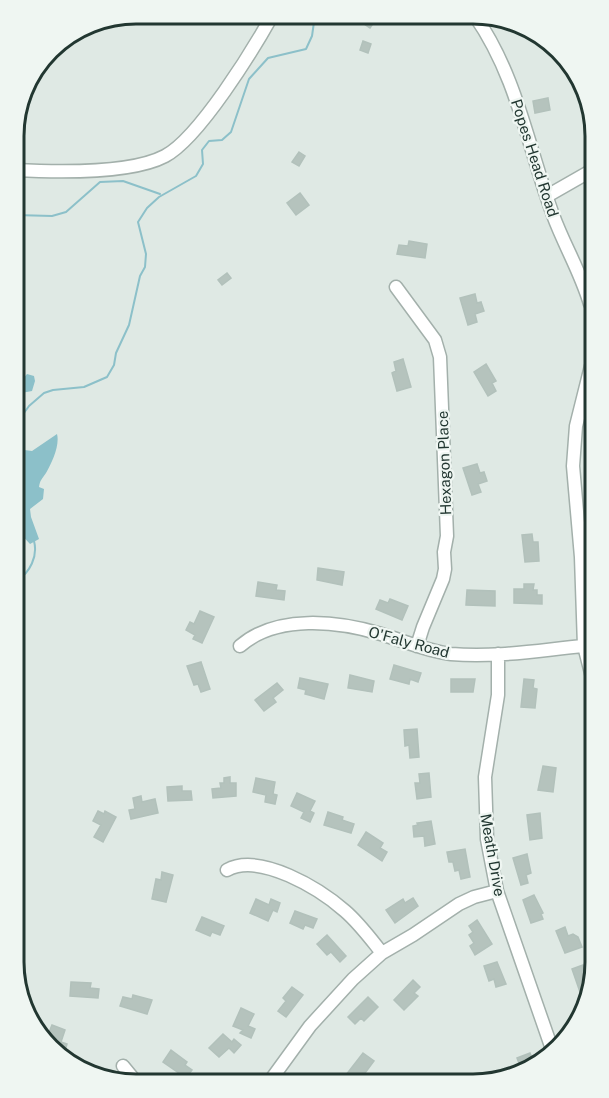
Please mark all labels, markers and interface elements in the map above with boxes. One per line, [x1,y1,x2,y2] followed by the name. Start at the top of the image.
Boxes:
[508,97,562,219] street label: Popes Head Road
[434,410,454,516] street label: Hexagon Place
[367,623,451,661] street label: O'Faly Road
[477,812,509,898] street label: Meath Drive

